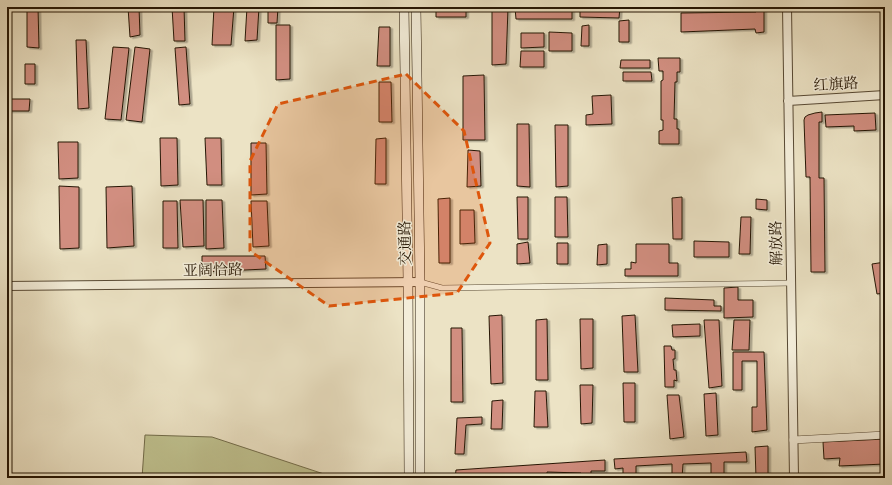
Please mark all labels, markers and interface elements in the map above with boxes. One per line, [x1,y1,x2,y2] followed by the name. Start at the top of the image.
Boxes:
[813,74,859,95] street label: 红旗路
[396,220,415,266] street label: 交通路
[767,220,786,266] street label: 解放路
[183,260,243,281] street label: 亚阔恰路

